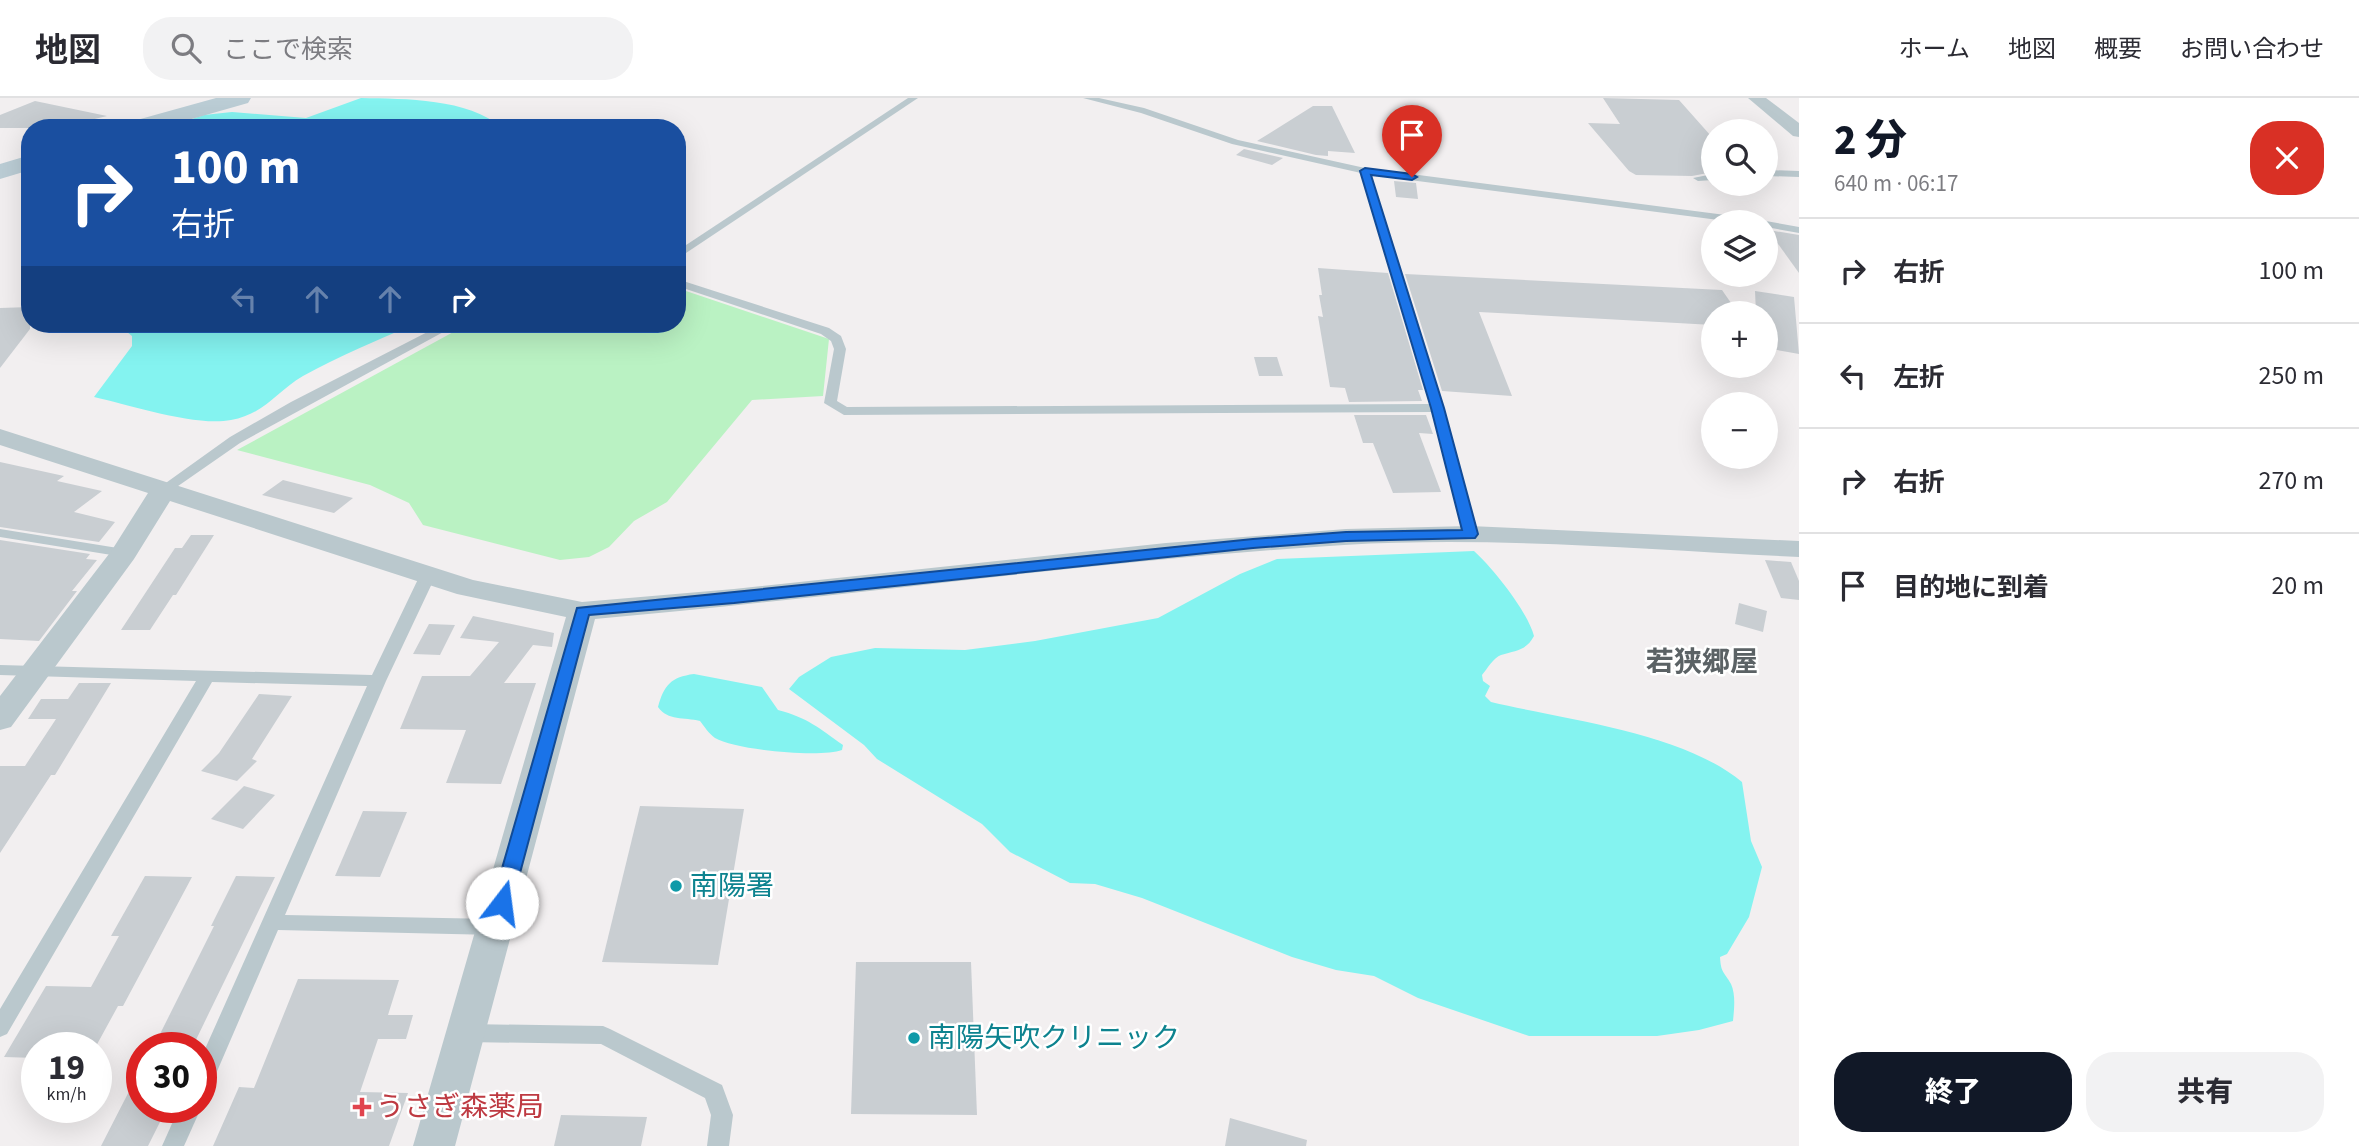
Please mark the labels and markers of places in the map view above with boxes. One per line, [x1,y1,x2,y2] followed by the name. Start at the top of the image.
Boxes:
[1382,105,1442,177] pin
[690,866,774,906] place label: 南陽署
[668,878,684,894] marker: 南陽署
[928,1018,1180,1058] place label: 南陽矢吹クリニック
[906,1030,922,1046] marker: 南陽矢吹クリニック
[376,1087,544,1127] place label: うさぎ森薬局
[354,1099,370,1115] marker: うさぎ森薬局

